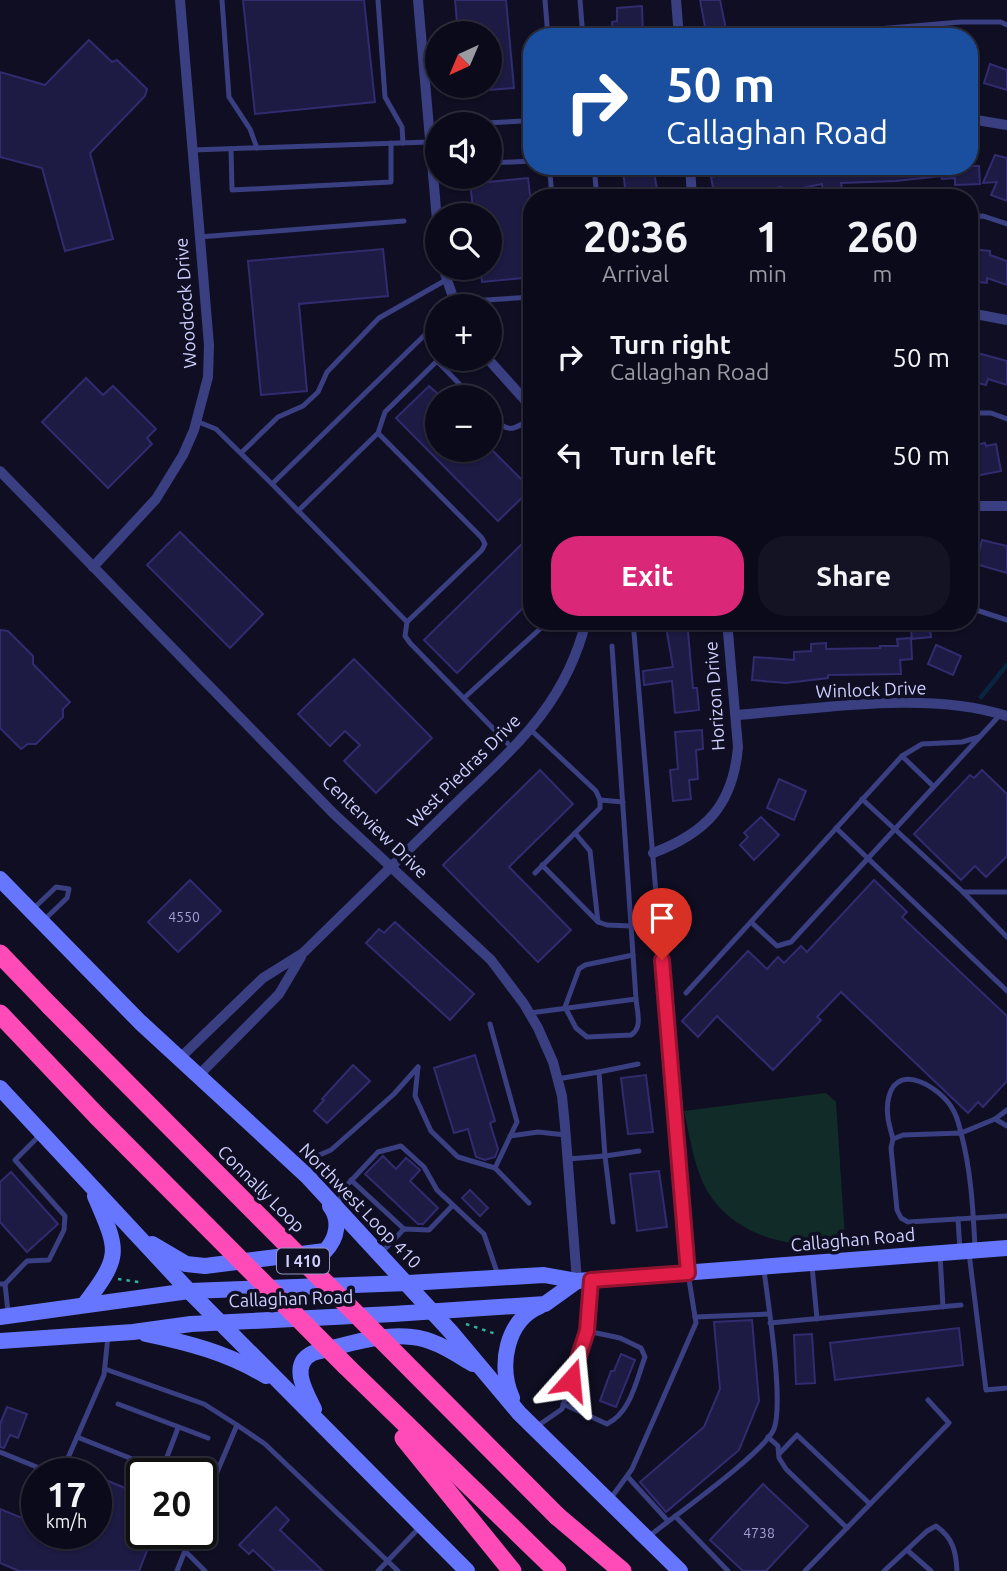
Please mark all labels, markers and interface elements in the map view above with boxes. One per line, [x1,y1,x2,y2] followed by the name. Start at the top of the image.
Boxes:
[425,21,502,98] north arrow
[425,21,502,462] map controls
[551,56,642,147] icon: right
[666,56,775,111] text: 50 m
[425,112,502,189] button: sound
[666,114,888,150] text: Callaghan Road
[425,203,502,280] button: search
[583,213,688,260] text: 20:36
[756,213,779,260] text: 1
[847,213,918,260] text: 260
[170,237,200,369] street label: Woodcock Drive
[602,261,669,286] text: Arrival
[748,261,787,286] text: min
[872,261,892,286] text: m
[425,294,502,371] button: +
[610,330,731,359] text: Turn right
[551,338,589,376] icon: right
[892,343,950,372] text: 50 m
[610,359,769,384] text: Callaghan Road
[425,385,502,462] button: −
[551,436,589,474] icon: left
[610,441,716,470] text: Turn left
[892,441,950,470] text: 50 m
[551,536,744,616] button: Exit
[758,536,950,616] button: Share
[700,641,728,752] street label: Horizon Drive
[815,677,927,701] street label: Winlock Drive
[403,710,524,831] street label: West Piedras Drive
[319,771,433,882] street label: Centerview Drive
[632,888,692,960] pin
[643,899,681,937] icon: arrive
[168,909,200,925] house number: 4550
[296,1139,425,1272] street label: Northwest Loop 410
[214,1141,309,1236] street label: Connally Loop
[790,1224,916,1254] street label: Callaghan Road
[277,1248,329,1274] road number: I 410
[228,1286,354,1310] street label: Callaghan Road
[534,1343,608,1417] position arrow
[126,1458,217,1549] speed limit sign: 20
[47,1474,86,1514] text: 17
[46,1511,87,1531] text: km/h
[743,1525,775,1541] house number: 4738

